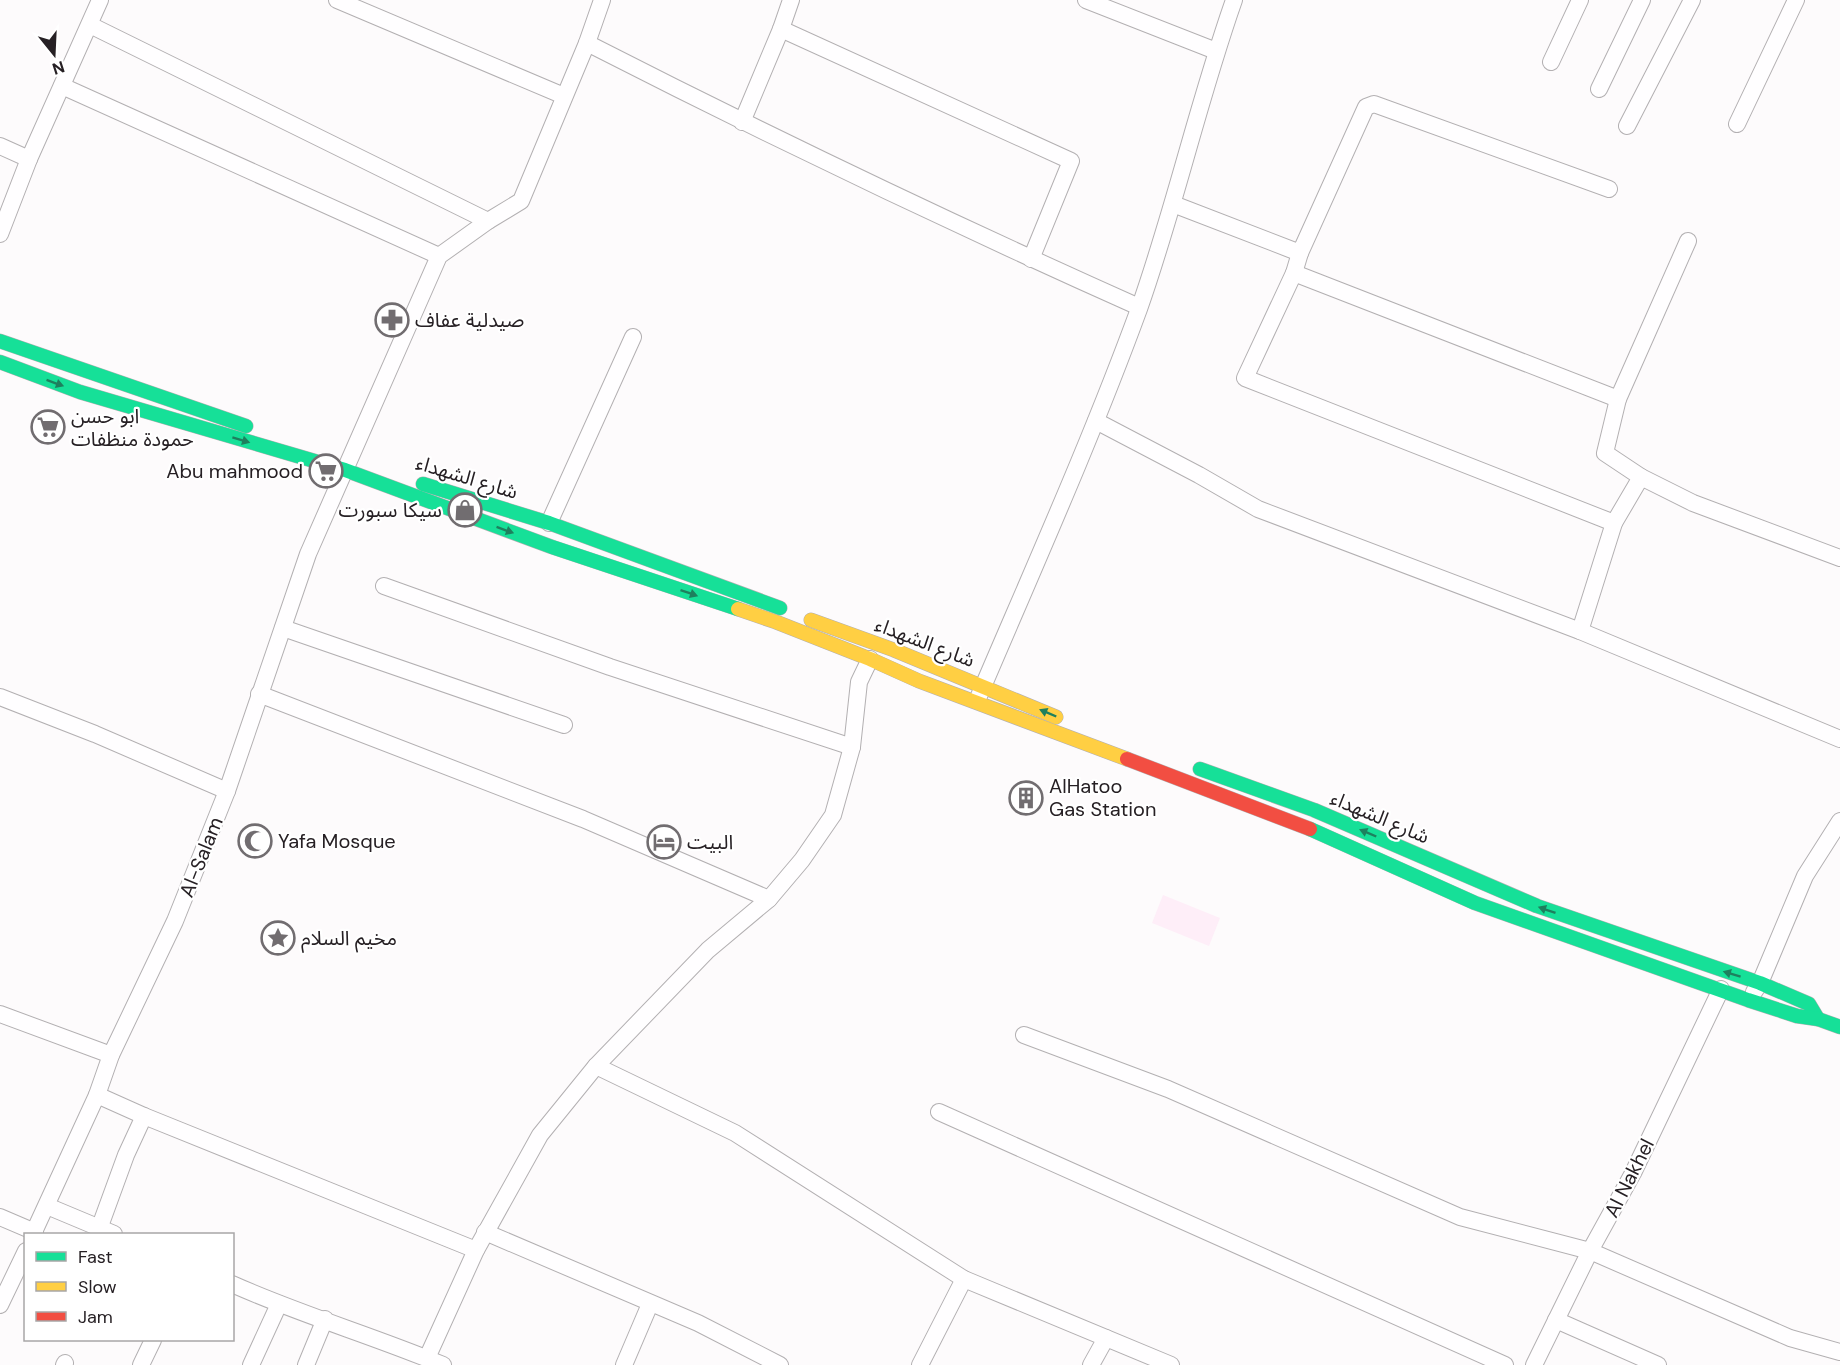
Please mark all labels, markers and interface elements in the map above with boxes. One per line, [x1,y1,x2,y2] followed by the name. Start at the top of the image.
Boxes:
[24,24,84,84] north arrow
[50,56,67,80] text: N
[374,302,410,338] pharmacy icon: صيدلية عفاف
[415,307,524,333] place label: صيدلية عفاف
[46,378,64,388] one-way arrow
[71,403,194,452] place label: ابو حسن حمودة منظفات
[30,409,66,445] supermarket icon: ابو حسن حمودة منظفات
[232,436,250,445] one-way arrow
[412,449,521,507] street label: شارع الشهداء
[308,453,344,489] supermarket icon: Abu mahmood
[166,458,303,484] place label: Abu mahmood
[447,492,483,528] shop icon: سيكا سبورت
[338,497,442,523] place label: سيكا سبورت
[496,525,514,535] one-way arrow
[680,589,698,599] one-way arrow
[871,611,979,675] street label: شارع الشهداء
[1039,708,1057,717] one-way arrow
[1049,773,1156,822] place label: AlHatoo Gas Station
[1008,780,1044,816] building icon: AlHatoo Gas Station
[1326,785,1433,851] street label: شارع الشهداء
[173,813,229,901] street label: Al-Salam
[237,823,273,859] mosque icon: Yafa Mosque
[646,824,682,860] hotel icon: البيت
[278,828,396,854] place label: Yafa Mosque
[1359,828,1377,838] one-way arrow
[687,829,733,855] place label: البيت
[1538,904,1556,914] one-way arrow
[260,920,296,956] place icon: مخيم السلام
[301,925,397,953] place label: مخيم السلام
[1723,969,1741,978] one-way arrow
[1598,1134,1660,1222] street label: Al Nakhel
[24,1233,234,1341] legend
[78,1245,113,1269] text: Fast
[78,1275,117,1299] text: Slow
[78,1305,113,1329] text: Jam

